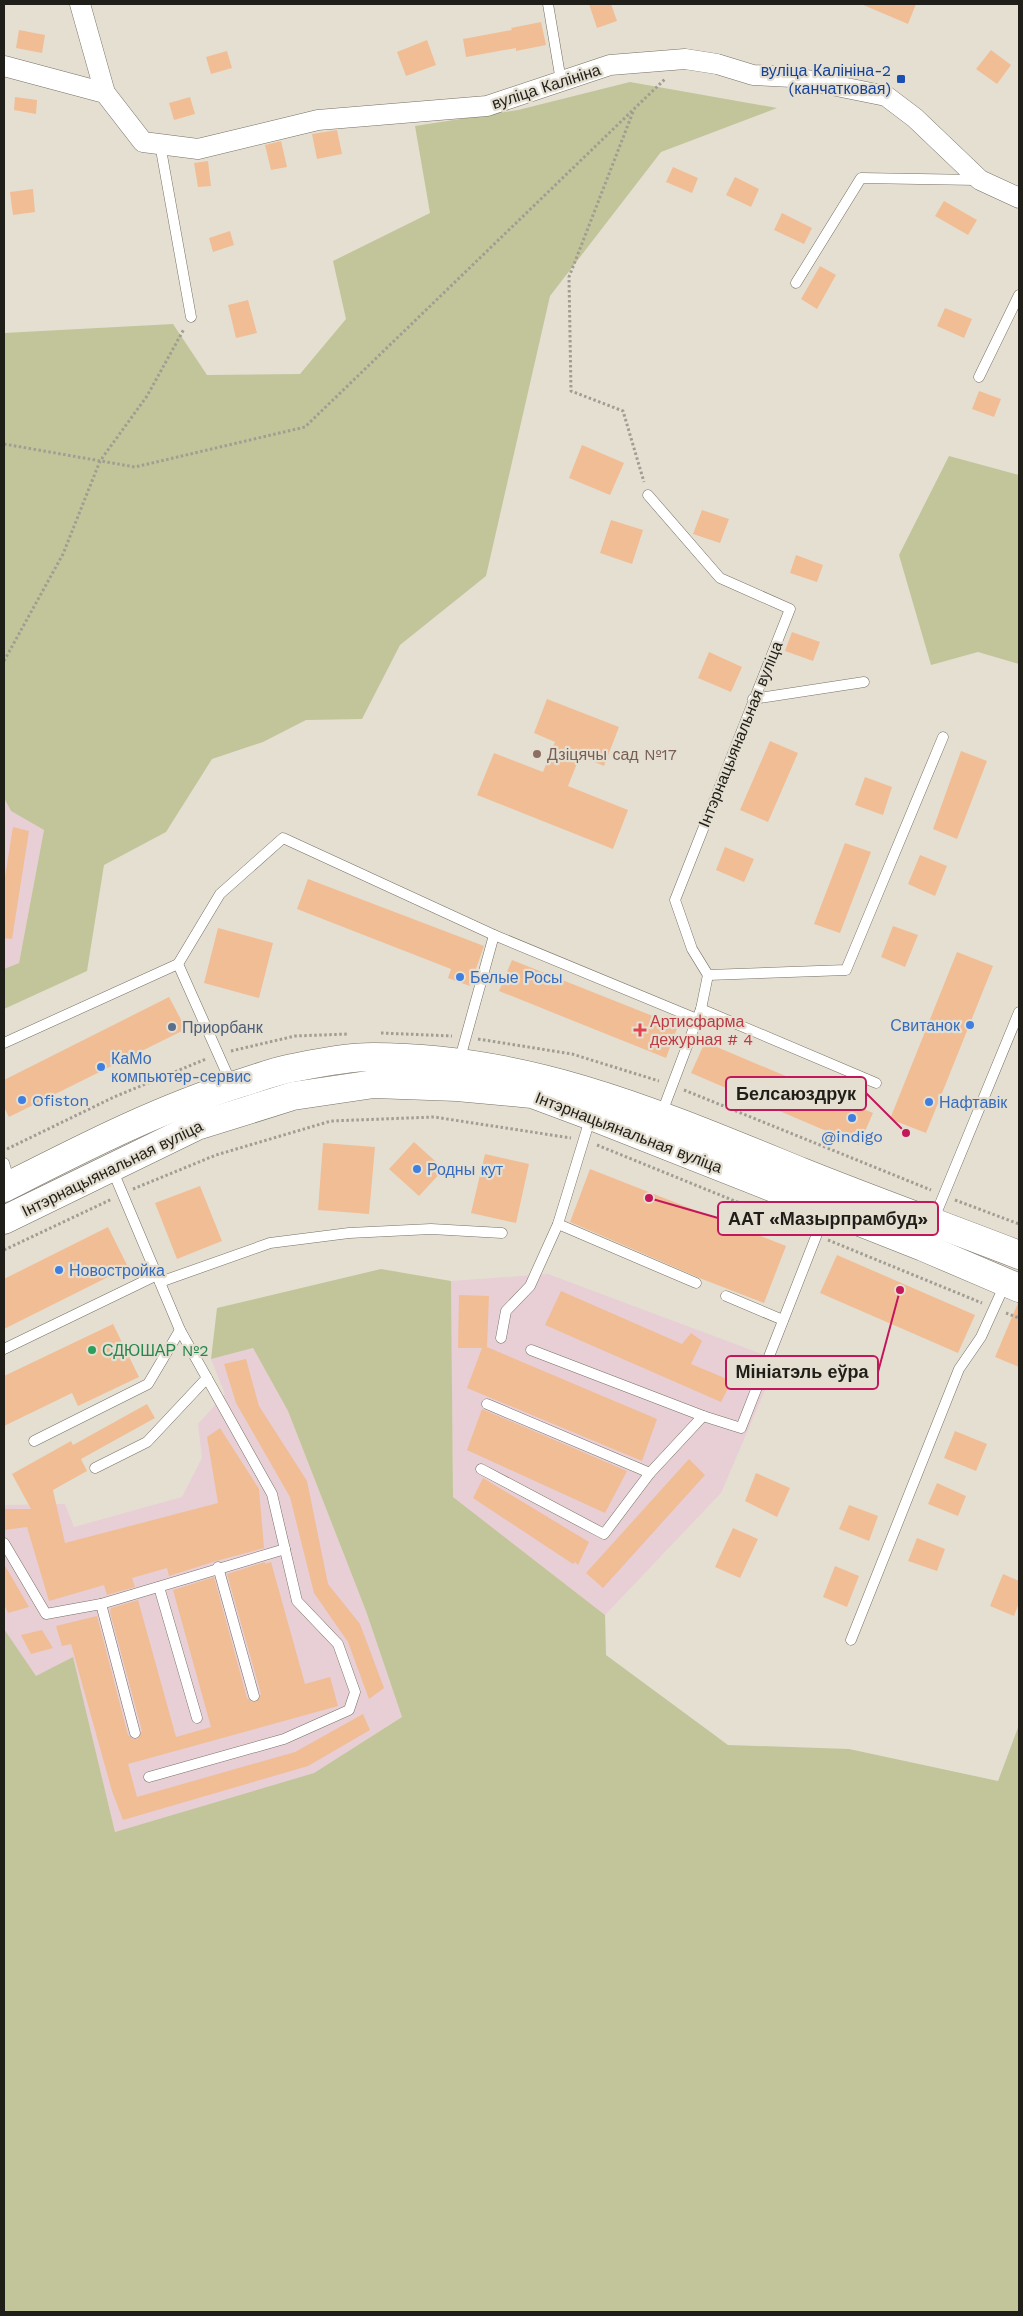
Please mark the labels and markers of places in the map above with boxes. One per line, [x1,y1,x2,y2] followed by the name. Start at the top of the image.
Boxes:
[761,61,891,98] place label: вуліца Калініна-2 (канчатковая)
[895,73,907,85] marker: вуліца Калініна-2 (канчатковая)
[547,745,677,764] place label: Дзіцячы сад №17
[531,748,543,760] marker: Дзіцячы сад №17
[470,968,562,987] place label: Белые Росы
[454,971,466,983] marker: Белые Росы
[650,1012,753,1049] place label: Артисфарма дежурная # 4
[890,1016,961,1035] place label: Свитанок
[182,1018,264,1037] place label: Приорбанк
[964,1019,976,1031] marker: Свитанок
[166,1021,178,1033] marker: Приорбанк
[634,1024,646,1036] marker: Артисфарма дежурная # 4
[111,1049,251,1086] place label: КаМо компьютер-сервис
[95,1061,107,1073] marker: КаМо компьютер-сервис
[726,1077,866,1110] callout: Белсаюздрук
[32,1091,89,1110] place label: Ofiston
[939,1093,1008,1112] place label: Нафтавік
[16,1094,28,1106] marker: Ofiston
[923,1096,935,1108] marker: Нафтавік
[846,1112,858,1124] marker: @indigo
[821,1127,883,1146] place label: @indigo
[427,1160,504,1179] place label: Родны кут
[411,1163,423,1175] marker: Родны кут
[718,1202,938,1235] callout: ААТ «Мазырпрамбуд»
[69,1261,165,1280] place label: Новостройка
[53,1264,65,1276] marker: Новостройка
[102,1341,209,1360] place label: СДЮШАР №2
[86,1344,98,1356] marker: СДЮШАР №2
[726,1356,878,1389] callout: Мініатэль еўра

